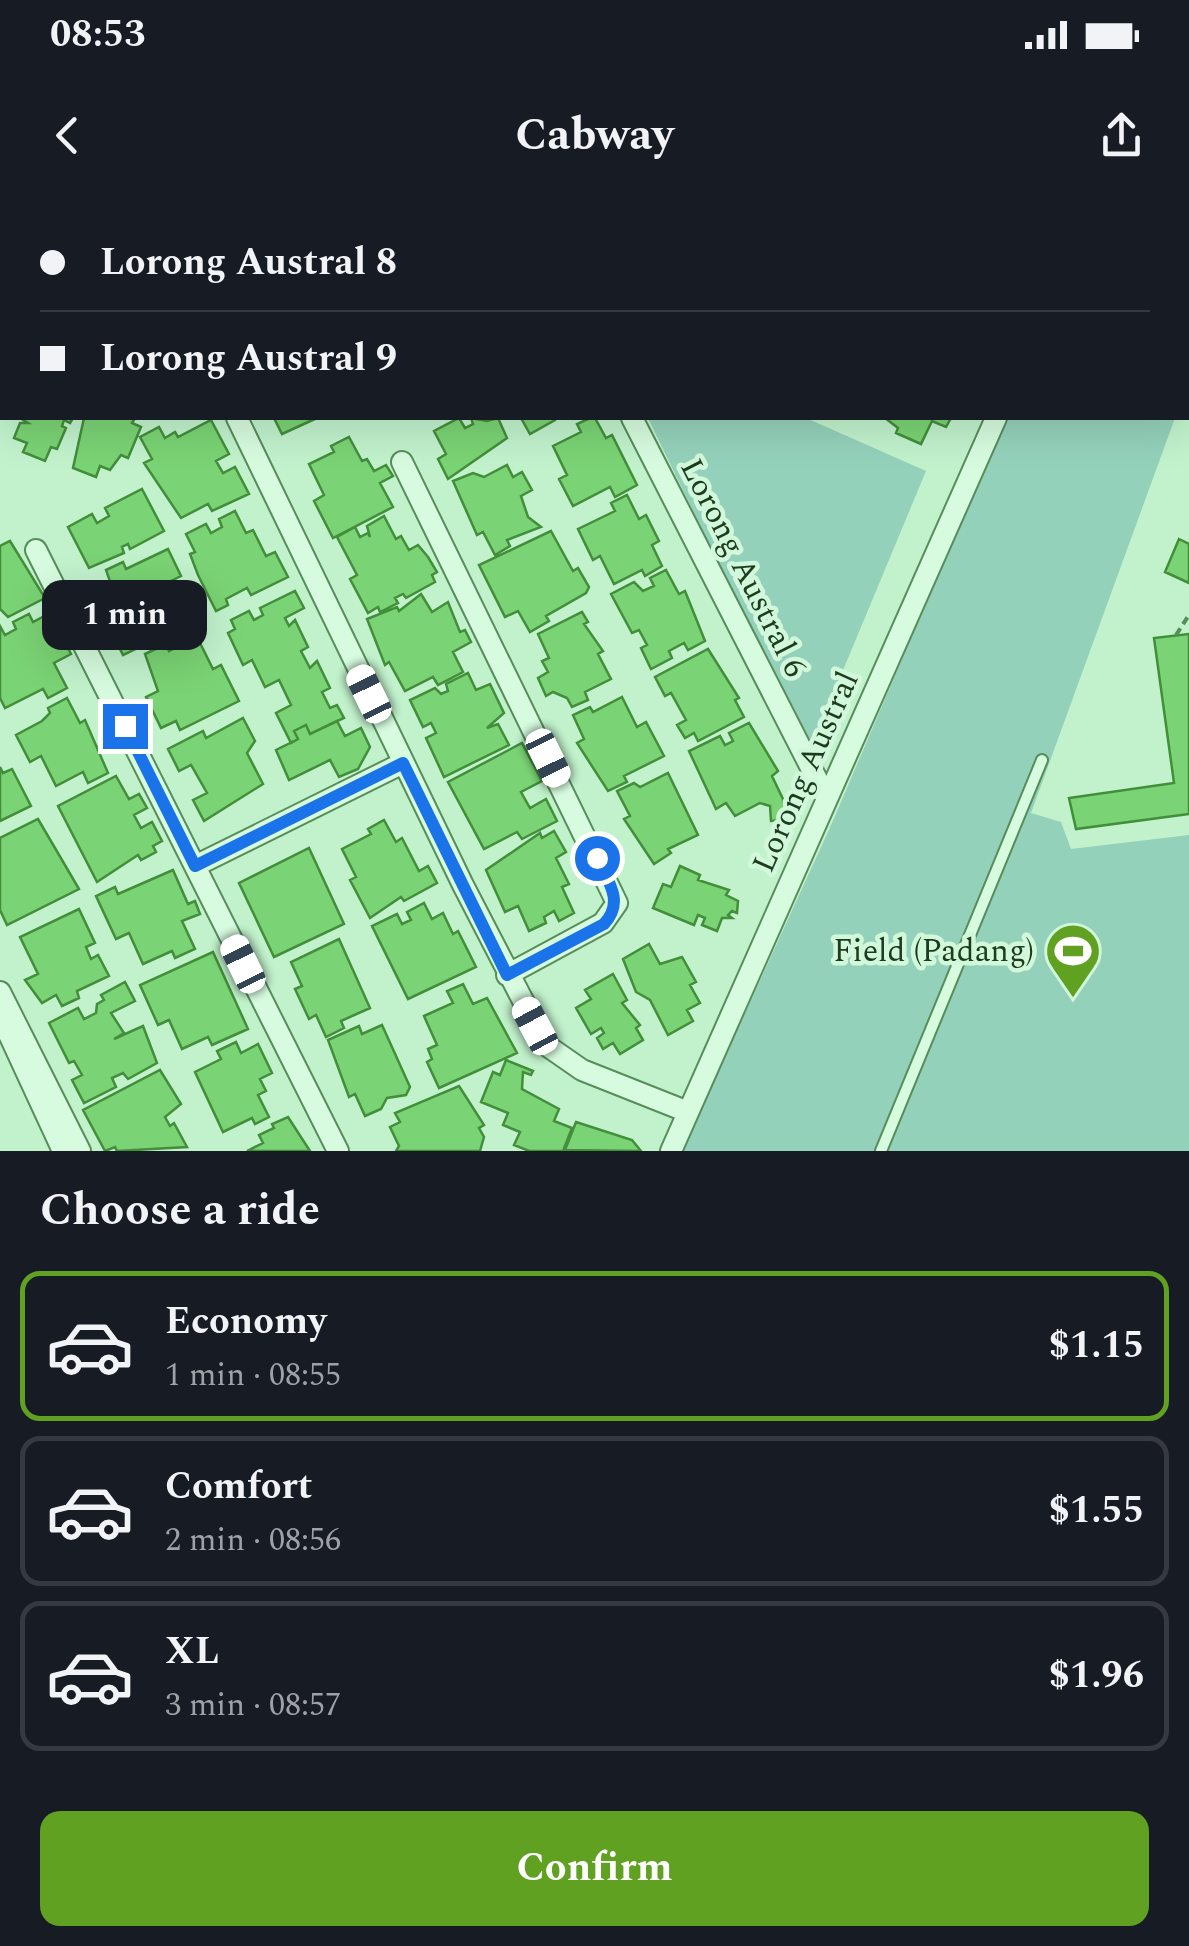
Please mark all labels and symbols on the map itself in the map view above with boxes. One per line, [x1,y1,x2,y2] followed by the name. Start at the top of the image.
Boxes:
[667,450,819,686] street label: Lorong Austral 6
[42,581,208,651] callout: 1 min
[342,660,396,728] car
[740,663,872,881] street label: Lorong Austral
[103,704,148,749] route end
[521,724,575,792] car
[575,836,620,881] route start
[1043,921,1103,1000] sports icon: Field (Padang)
[833,927,1034,976] place label: Field (Padang)
[216,930,270,998] car
[508,992,562,1060] car

